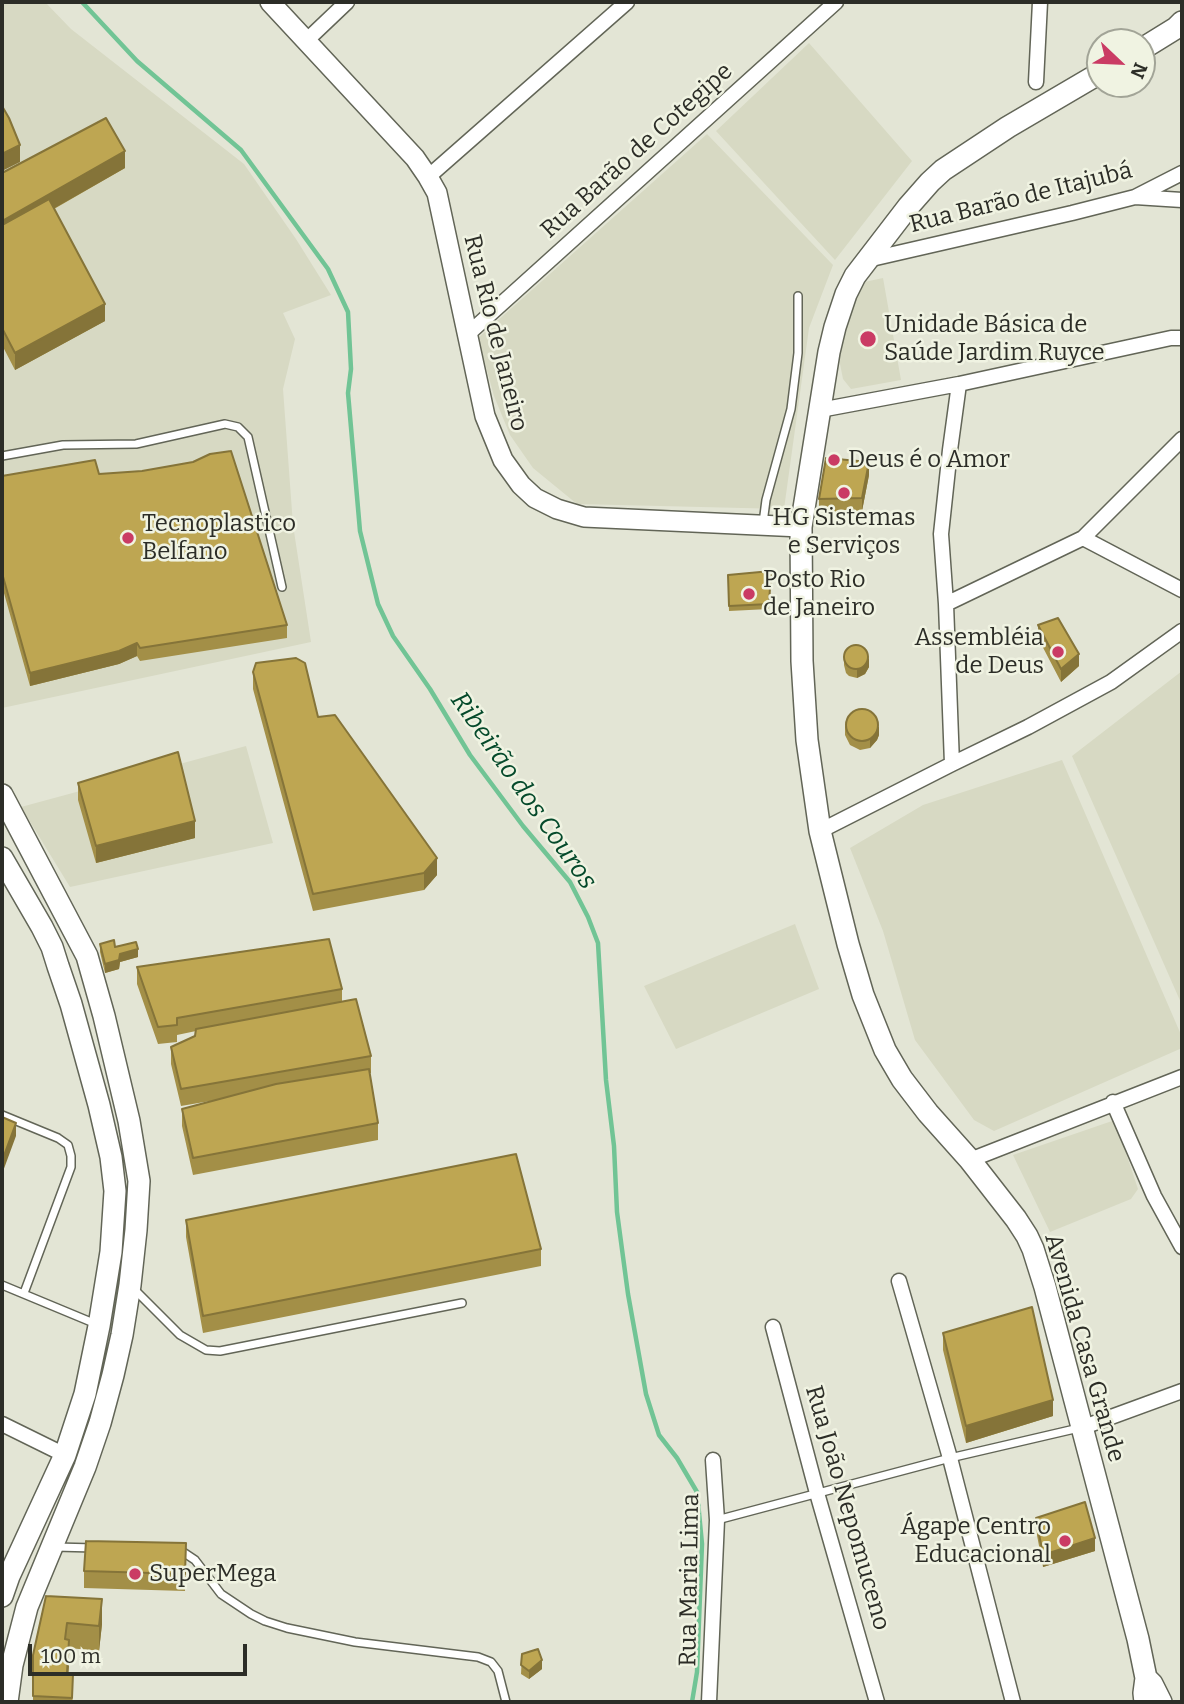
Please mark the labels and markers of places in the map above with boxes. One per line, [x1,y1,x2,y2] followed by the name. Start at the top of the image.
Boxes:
[884,311,1105,367] place label: Unidade Básica de Saúde Jardim Ruyce
[858,329,878,349] marker: Unidade Básica de Saúde Jardim Ruyce
[848,446,1010,474] place label: Deus é o Amor
[826,452,842,468] marker: Deus é o Amor
[836,485,852,501] marker: HG Sistemas e Serviços
[773,504,915,560] place label: HG Sistemas e Serviços
[142,510,296,566] place label: Tecnoplastico Belfano
[120,530,136,546] marker: Tecnoplastico Belfano
[763,566,875,622] place label: Posto Rio de Janeiro
[741,586,757,602] marker: Posto Rio de Janeiro
[914,624,1044,680] place label: Assembléia de Deus
[1050,644,1066,660] marker: Assembléia de Deus
[900,1513,1051,1569] place label: Ágape Centro Educacional
[1057,1533,1073,1549] marker: Ágape Centro Educacional
[149,1560,276,1588] place label: SuperMega
[127,1566,143,1582] marker: SuperMega

